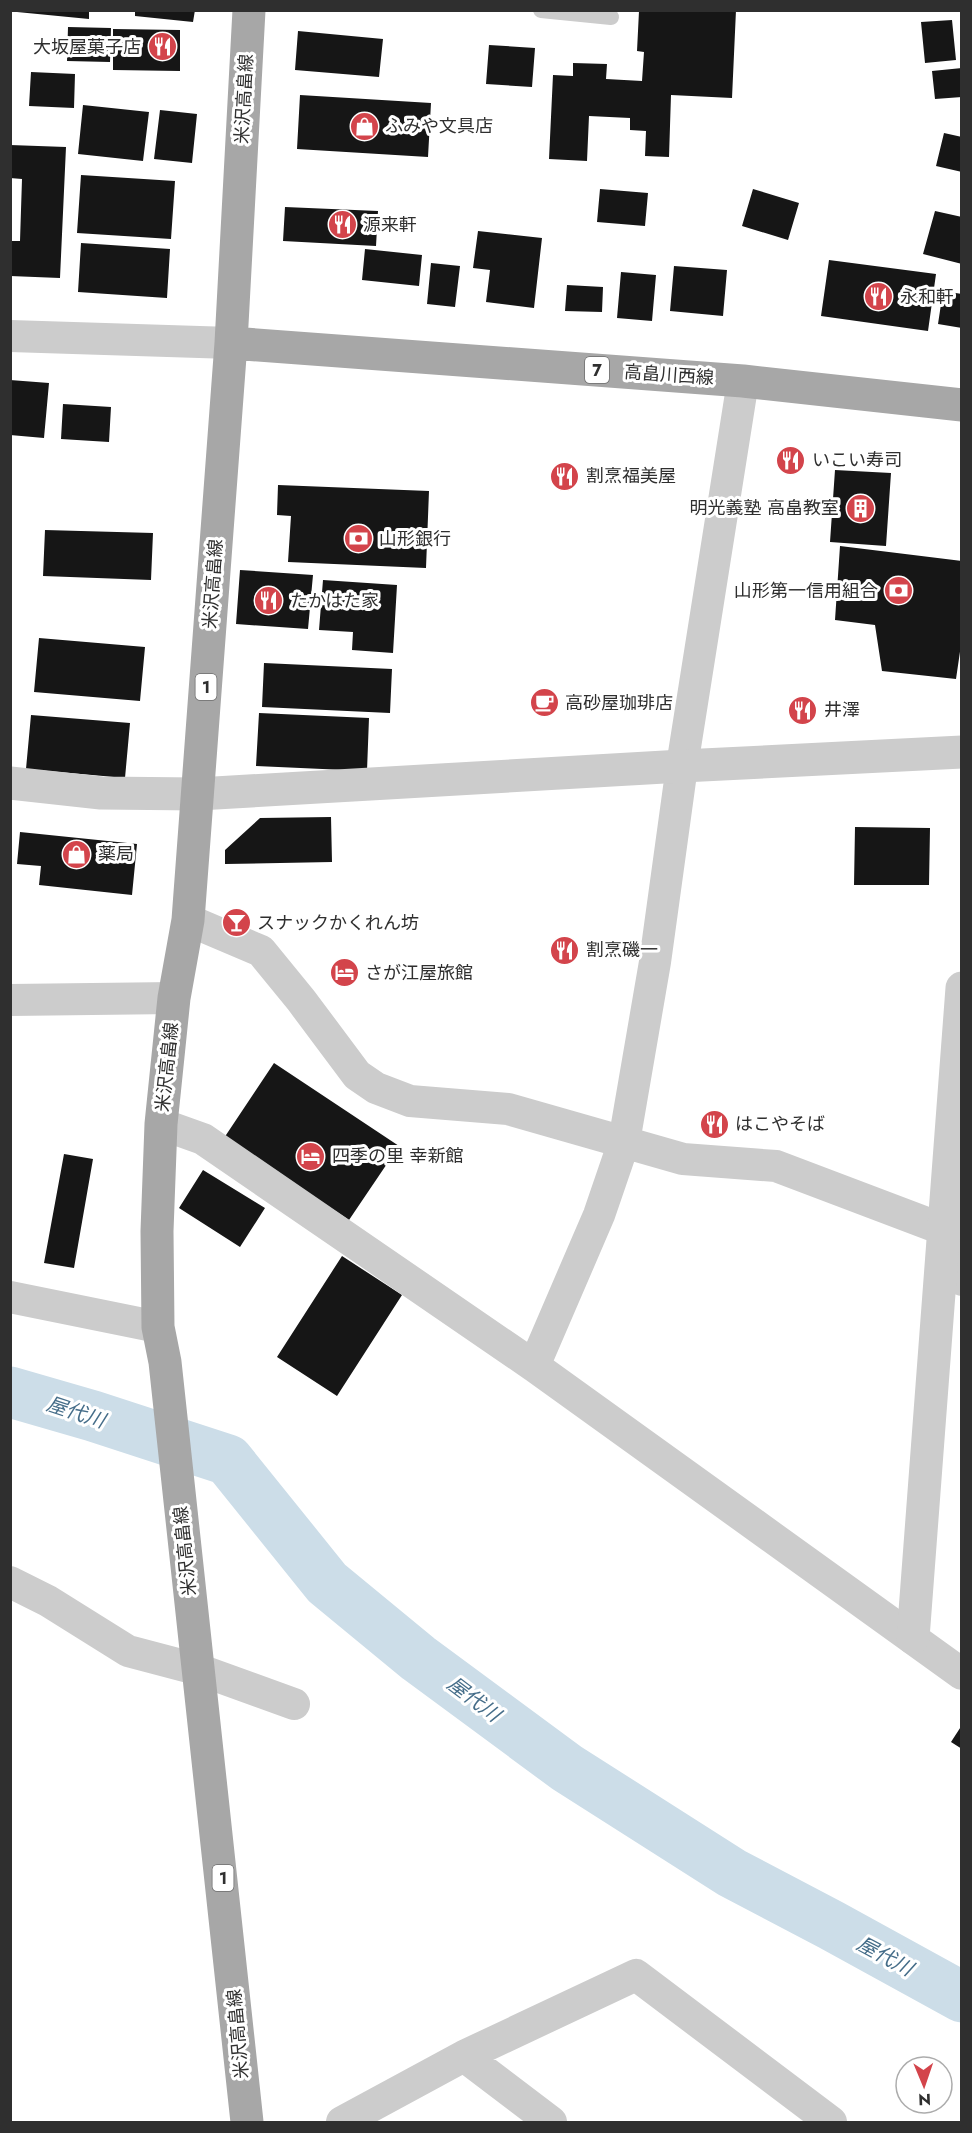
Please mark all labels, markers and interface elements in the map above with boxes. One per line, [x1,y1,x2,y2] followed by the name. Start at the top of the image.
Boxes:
[146,31,178,63] restaurant icon: 大坂屋菓子店
[33,34,141,60] place label: 大坂屋菓子店
[229,53,259,145] street label: 米沢高畠線
[348,110,380,142] shop icon: ふみや文具店
[385,113,493,139] place label: ふみや文具店
[326,209,358,241] restaurant icon: 源来軒
[363,212,417,238] place label: 源来軒
[863,281,895,313] restaurant icon: 永和軒
[900,284,954,310] place label: 永和軒
[585,357,609,383] road number: 7
[623,359,715,391] street label: 高畠川西線
[775,444,807,476] restaurant icon: いこい寿司
[812,447,902,473] place label: いこい寿司
[549,460,581,492] restaurant icon: 割烹福美屋
[586,463,676,489] place label: 割烹福美屋
[844,492,876,524] building icon: 明光義塾 高畠教室
[690,495,839,521] place label: 明光義塾 高畠教室
[342,523,374,555] bank icon: 山形銀行
[379,526,451,552] place label: 山形銀行
[197,538,229,630] street label: 米沢高畠線
[883,575,915,607] bank icon: 山形第一信用組合
[734,578,878,604] place label: 山形第一信用組合
[253,585,285,617] restaurant icon: たかはた家
[290,588,379,614] place label: たかはた家
[196,674,216,700] road number: 1
[528,687,560,719] cafe icon: 高砂屋珈琲店
[565,690,673,716] place label: 高砂屋珈琲店
[787,694,819,726] restaurant icon: 井澤
[824,697,860,723] place label: 井澤
[61,838,93,870] shop icon: 薬局
[98,841,134,867] place label: 薬局
[220,907,252,939] bar icon: スナックかくれん坊
[257,910,419,936] place label: スナックかくれん坊
[549,934,581,966] restaurant icon: 割烹磯一
[586,937,658,963] place label: 割烹磯一
[328,957,360,989] hotel icon: さが江屋旅館
[365,960,473,986] place label: さが江屋旅館
[149,1021,185,1113] street label: 米沢高畠線
[698,1108,730,1140] restaurant icon: はこやそば
[735,1111,825,1137] place label: はこやそば
[295,1140,327,1172] hotel icon: 四季の里 幸新館
[332,1143,463,1169] place label: 四季の里 幸新館
[43,1389,111,1436] water label: 屋代川
[167,1505,203,1597] street label: 米沢高畠線
[441,1670,508,1730] water label: 屋代川
[212,1865,234,1891] road number: 1
[851,1930,920,1984] water label: 屋代川
[221,1988,255,2080] street label: 米沢高畠線
[894,2055,954,2115] north arrow
[918,2088,931,2111] text: N

